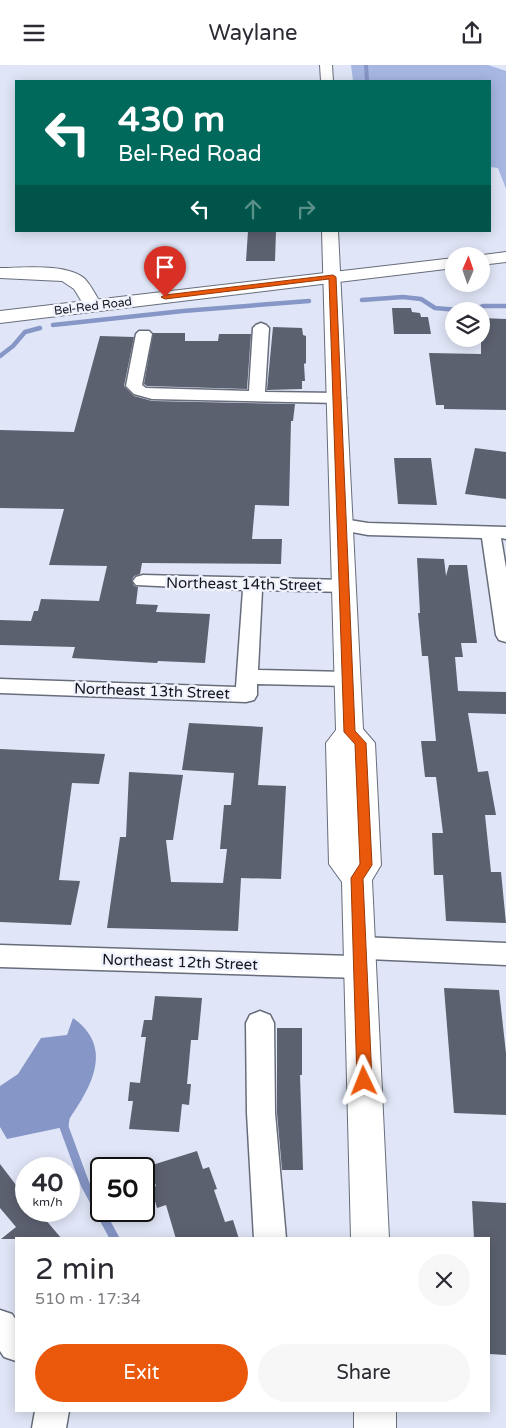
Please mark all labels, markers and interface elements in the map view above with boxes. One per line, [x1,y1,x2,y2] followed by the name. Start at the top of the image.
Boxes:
[20,19,48,47] icon: menu
[458,19,486,47] icon: share
[208,20,298,46] text: Waylane
[118,99,225,141] text: 430 m
[35,100,100,165] icon: left
[118,141,262,167] text: Bel-Red Road
[186,195,214,223] icon: left
[239,195,267,223] icon: ahead
[292,195,320,223] icon: right
[144,246,186,297] pin
[445,247,490,293] north arrow
[445,247,490,347] map controls
[151,253,179,281] icon: arrive
[53,294,133,318] street label: Bel-Red Road
[445,302,490,347] button: layers
[166,574,322,594] street label: Northeast 14th Street
[74,679,230,703] street label: Northeast 13th Street
[102,950,258,974] street label: Northeast 12th Street
[337,1054,389,1106] position arrow
[90,1157,155,1222] speed limit sign: 50
[32,1168,63,1198] text: 40
[32,1195,63,1209] text: km/h
[35,1251,115,1288] text: 2 min
[418,1254,470,1306] button: close
[35,1289,141,1309] text: 510 m · 17:34
[35,1344,248,1402] button: Exit
[258,1344,470,1402] button: Share

